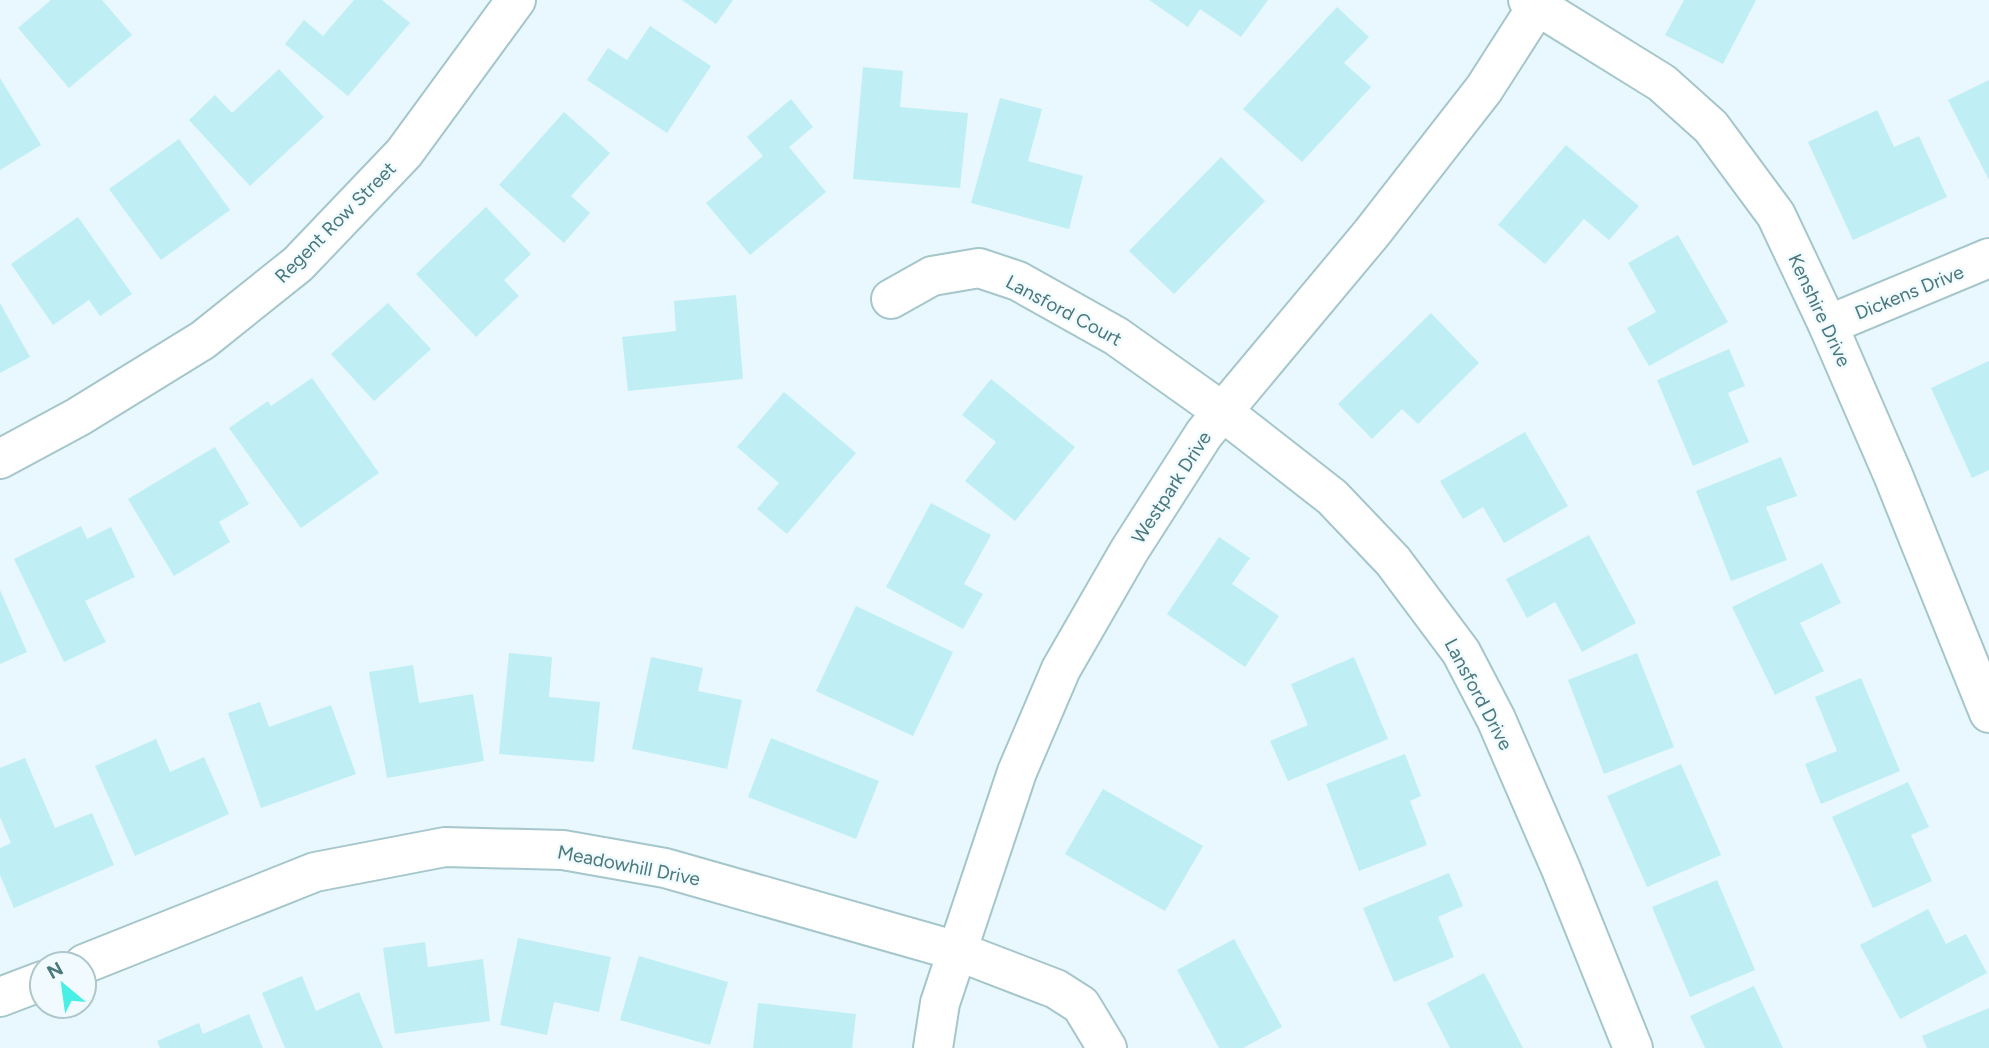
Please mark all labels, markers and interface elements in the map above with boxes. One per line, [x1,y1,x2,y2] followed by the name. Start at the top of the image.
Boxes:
[270,157,401,288] street label: Regent Row Street
[1783,250,1856,370] street label: Kenshire Drive
[1851,260,1967,325] street label: Dickens Drive
[1002,270,1126,351] street label: Lansford Court
[1127,427,1216,548] street label: Westpark Drive
[1439,634,1518,754] street label: Lansford Drive
[556,840,702,891] street label: Meadowhill Drive
[28,950,98,1020] north arrow
[43,957,67,984] text: N

